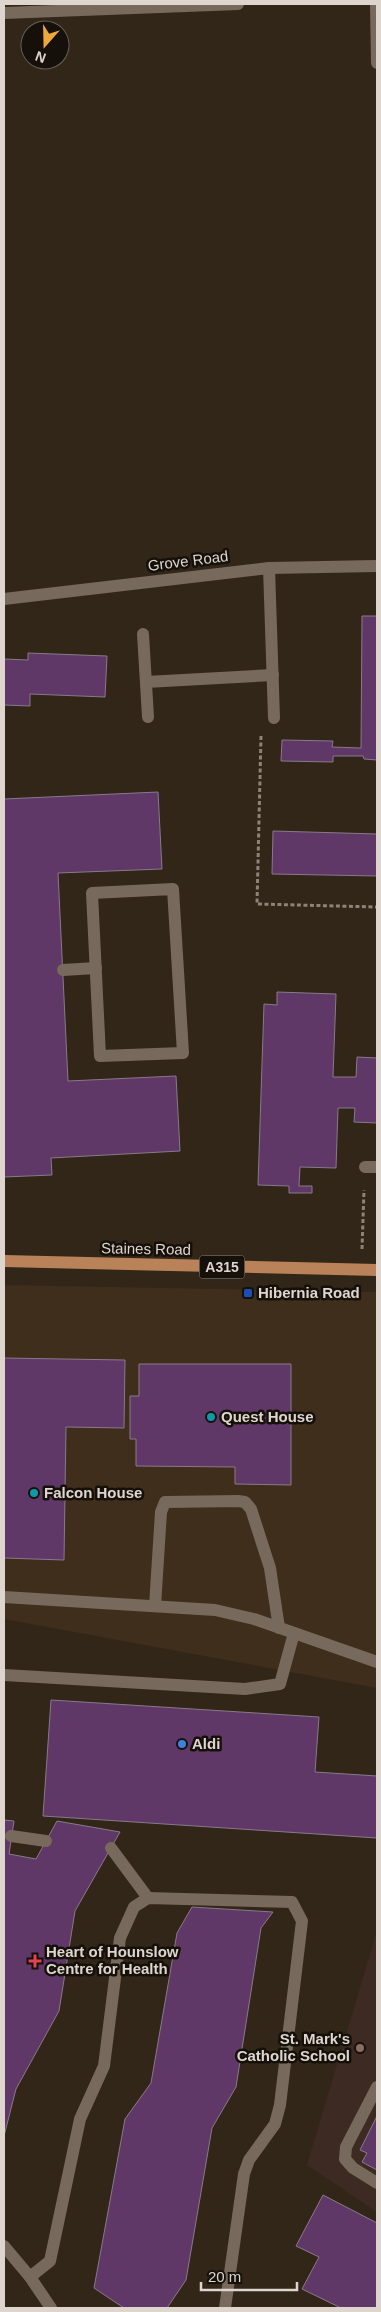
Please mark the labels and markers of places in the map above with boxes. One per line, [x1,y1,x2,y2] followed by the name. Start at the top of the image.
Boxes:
[258,1284,360,1301] place label: Hibernia Road
[242,1287,254,1299] marker: Hibernia Road
[221,1408,314,1425] place label: Quest House
[205,1411,217,1423] marker: Quest House
[44,1484,142,1501] place label: Falcon House
[28,1487,40,1499] marker: Falcon House
[192,1735,220,1752] place label: Aldi
[176,1738,188,1750] marker: Aldi
[46,1943,179,1977] place label: Heart of Hounslow Centre for Health
[28,1954,42,1968] marker: Heart of Hounslow Centre for Health
[237,2030,350,2064] place label: St. Mark's Catholic School
[354,2042,366,2054] marker: St. Mark's Catholic School

